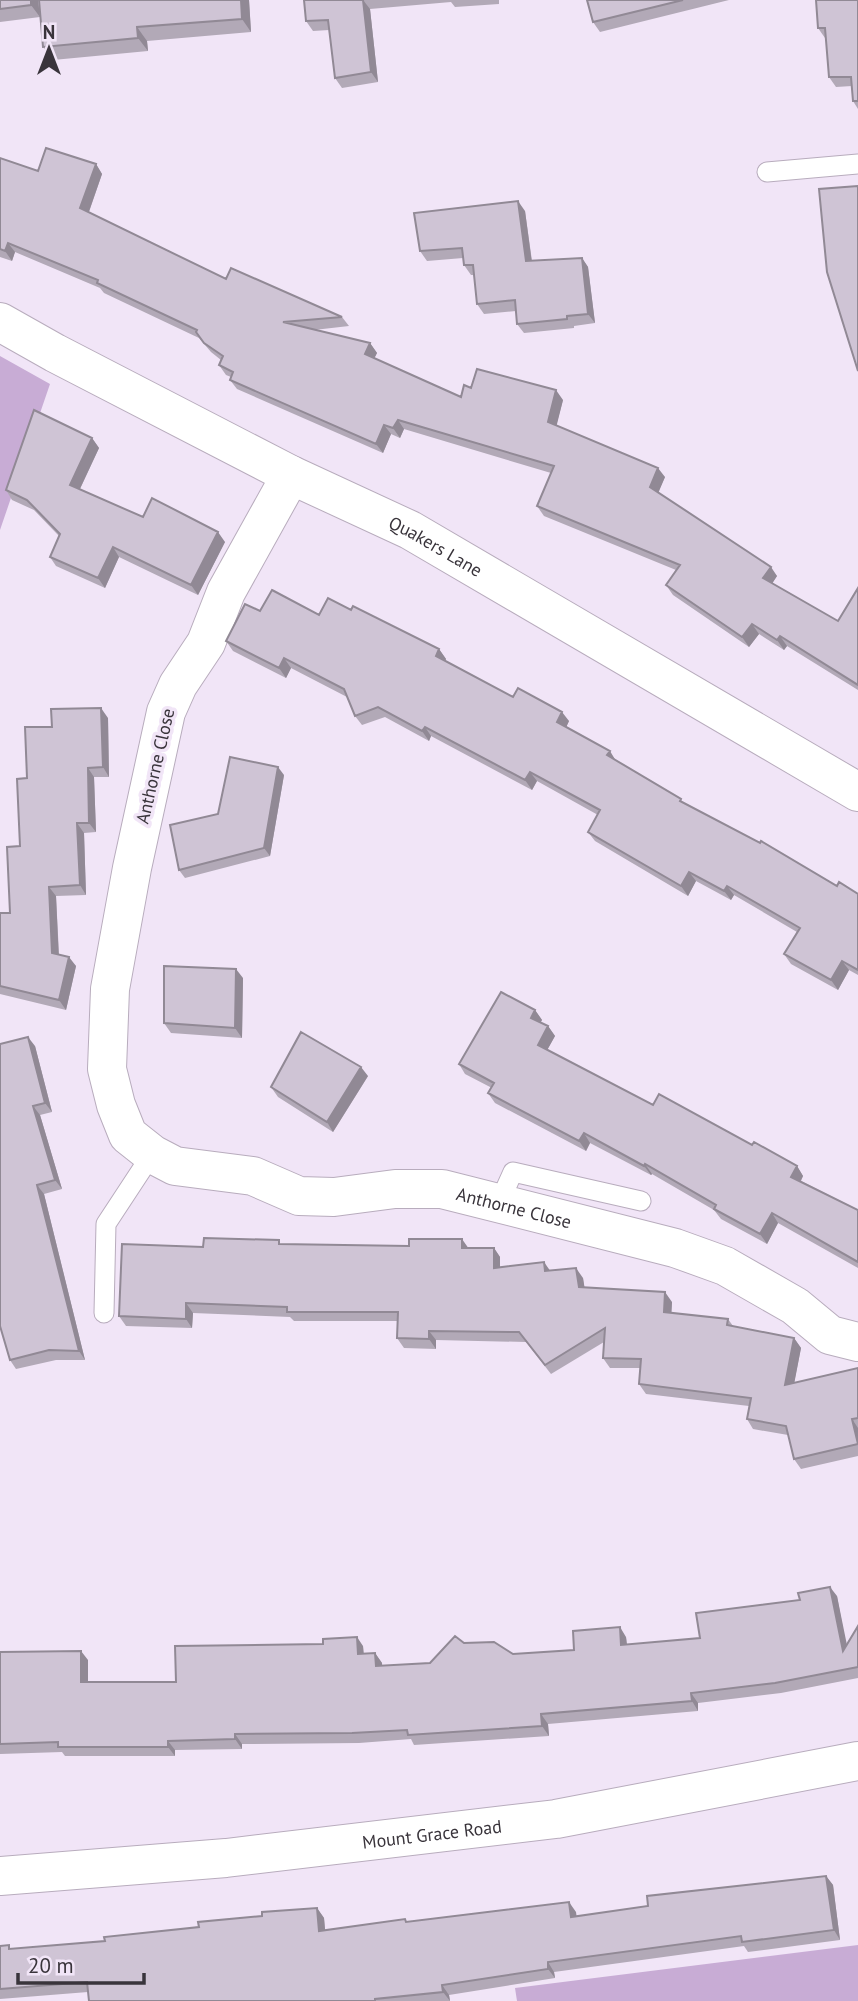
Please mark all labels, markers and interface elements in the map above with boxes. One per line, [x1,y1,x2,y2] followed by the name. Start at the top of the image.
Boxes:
[14,14,84,84] north arrow
[43,20,55,44] text: N
[385,510,487,581] street label: Quakers Lane
[131,706,179,826] street label: Anthorne Close
[454,1182,574,1233] street label: Anthorne Close
[361,1814,503,1853] street label: Mount Grace Road
[18,1941,144,1985] scale bar
[28,1952,74,1979] text: 20 m

